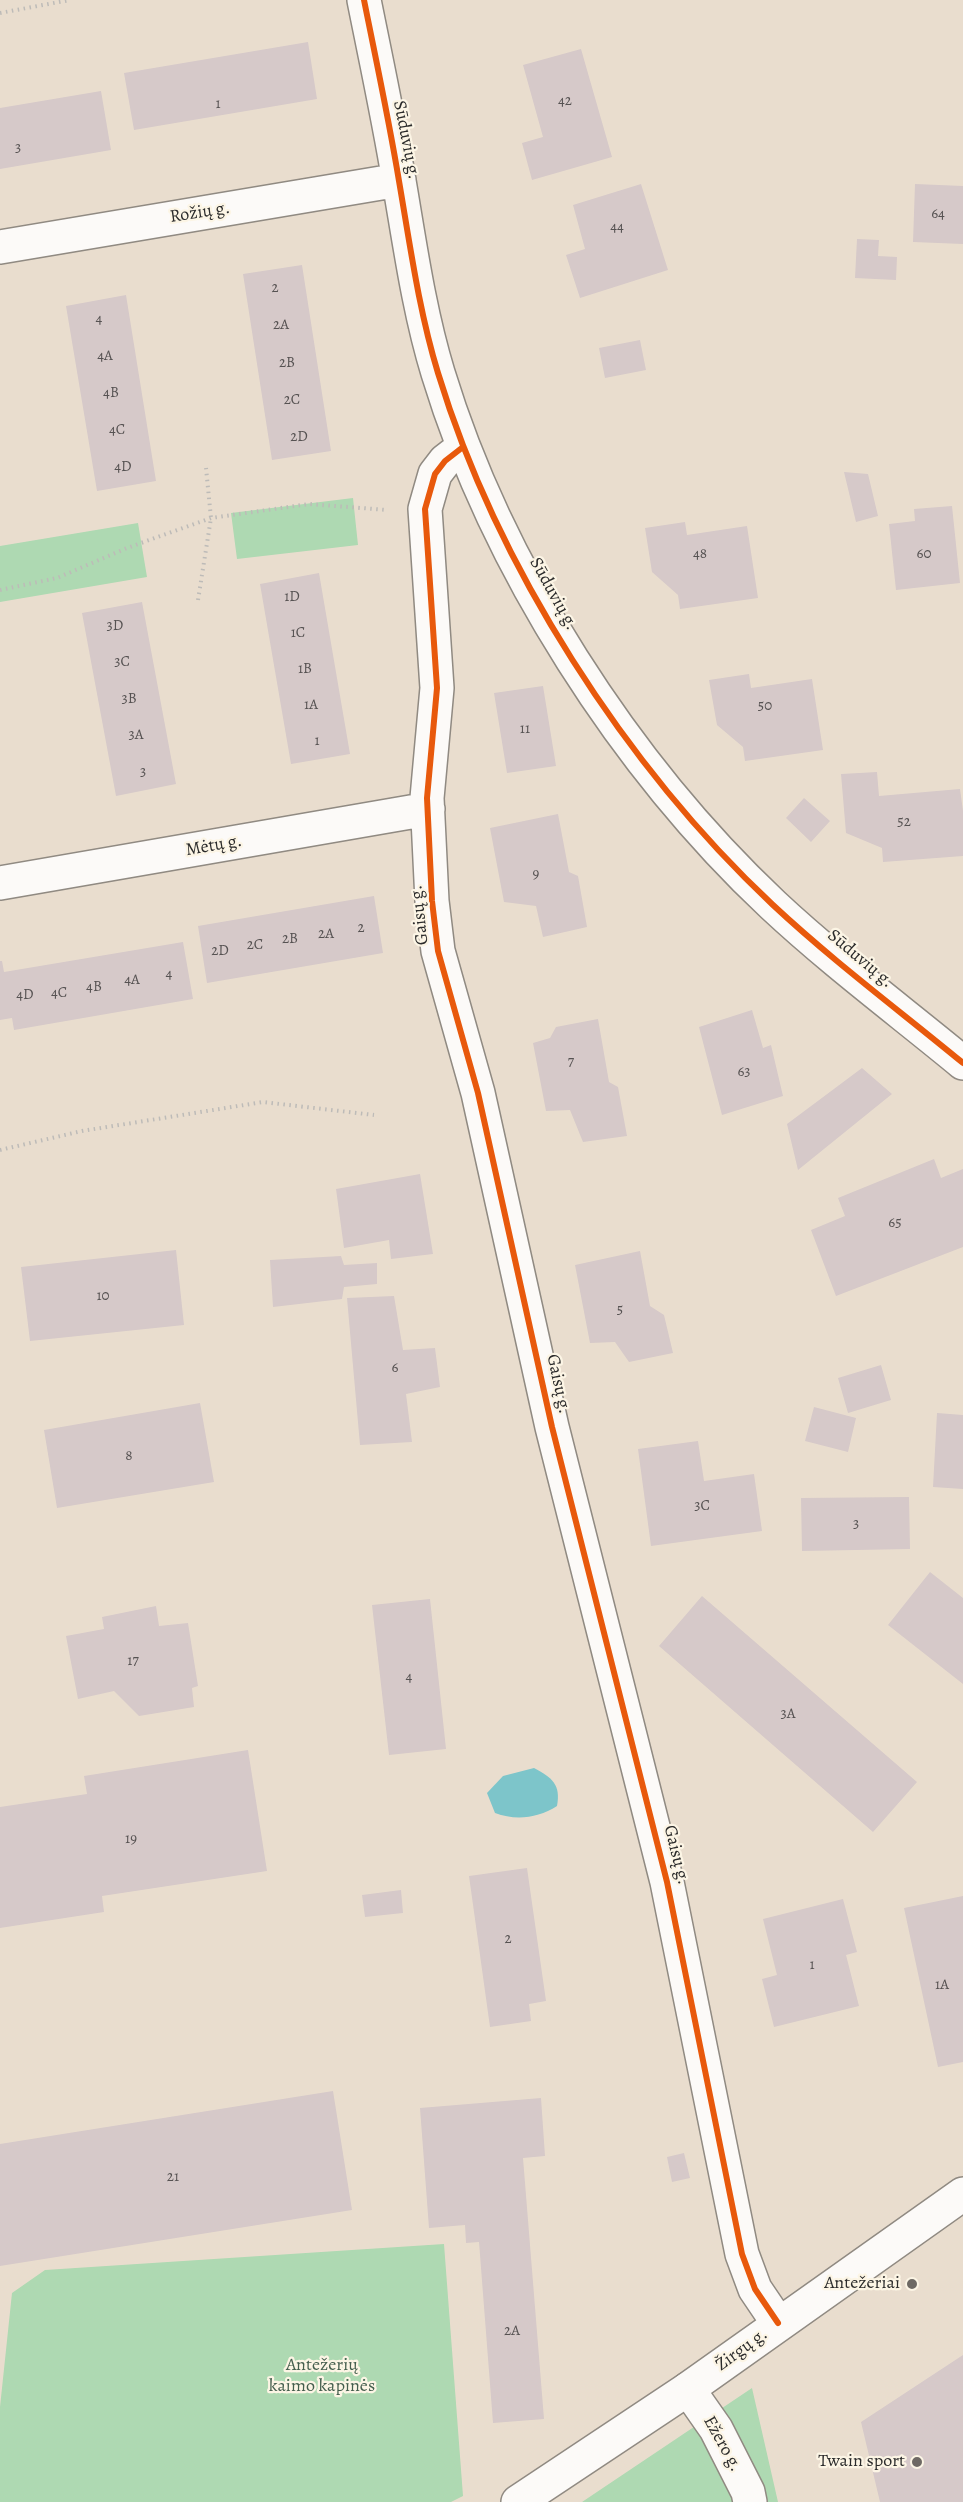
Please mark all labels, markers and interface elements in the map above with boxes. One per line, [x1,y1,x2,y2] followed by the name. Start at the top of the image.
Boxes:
[558,92,572,110] house number: 42
[215,95,221,113] house number: 1
[388,99,424,181] street label: Sūduvių g.
[15,139,21,157] house number: 3
[168,198,232,228] street label: Rožių g.
[931,205,945,223] house number: 64
[610,218,624,236] house number: 44
[271,279,279,297] house number: 2
[96,310,102,328] house number: 4
[273,316,289,334] house number: 2A
[97,347,113,365] house number: 4A
[279,354,295,372] house number: 2B
[103,384,119,402] house number: 4B
[284,391,300,409] house number: 2C
[109,421,125,439] house number: 4C
[290,428,308,446] house number: 2D
[114,458,132,476] house number: 4D
[693,545,707,563] house number: 48
[917,545,931,563] house number: 60
[524,554,582,634] street label: Sūduvių g.
[284,588,300,606] house number: 1D
[107,617,123,635] house number: 3D
[291,624,305,642] house number: 1C
[114,653,130,671] house number: 3C
[298,660,312,678] house number: 1B
[121,690,137,708] house number: 3B
[304,696,318,714] house number: 1A
[758,697,772,715] house number: 50
[520,720,530,738] house number: 11
[129,726,143,744] house number: 3A
[314,732,320,750] house number: 1
[140,763,146,781] house number: 3
[897,813,911,831] house number: 52
[184,830,244,862] street label: Mėtų g.
[533,865,539,883] house number: 9
[406,884,434,946] street label: Gaisų g.
[357,919,365,937] house number: 2
[318,925,334,943] house number: 2A
[823,925,897,993] street label: Sūduvių g.
[282,930,298,948] house number: 2B
[247,936,263,954] house number: 2C
[211,942,229,960] house number: 2D
[166,965,172,983] house number: 4
[124,971,140,989] house number: 4A
[86,978,102,996] house number: 4B
[51,984,67,1002] house number: 4C
[16,986,34,1004] house number: 4D
[568,1053,574,1071] house number: 7
[737,1063,751,1081] house number: 63
[888,1214,902,1232] house number: 65
[96,1287,110,1305] house number: 10
[617,1301,623,1319] house number: 5
[541,1352,575,1416] street label: Gaisų g.
[392,1359,398,1377] house number: 6
[125,1447,133,1465] house number: 8
[694,1497,710,1515] house number: 3C
[853,1515,859,1533] house number: 3
[127,1652,139,1670] house number: 17
[406,1668,412,1686] house number: 4
[781,1705,795,1723] house number: 3A
[658,1823,694,1887] street label: Gaisų g.
[125,1830,137,1848] house number: 19
[504,1930,512,1948] house number: 2
[809,1956,815,1974] house number: 1
[935,1976,949,1994] house number: 1A
[167,2168,179,2186] house number: 21
[824,2273,900,2295] place label: Antežeriai
[905,2277,919,2291] marker: Antežeriai
[504,2322,520,2340] house number: 2A
[712,2324,772,2376] street label: Žirgų g.
[269,2355,375,2398] park label: Antežerių kaimo kapinės
[698,2412,746,2476] street label: Ežero g.
[818,2451,905,2473] place label: Twain sport
[910,2455,924,2469] marker: Twain sport

